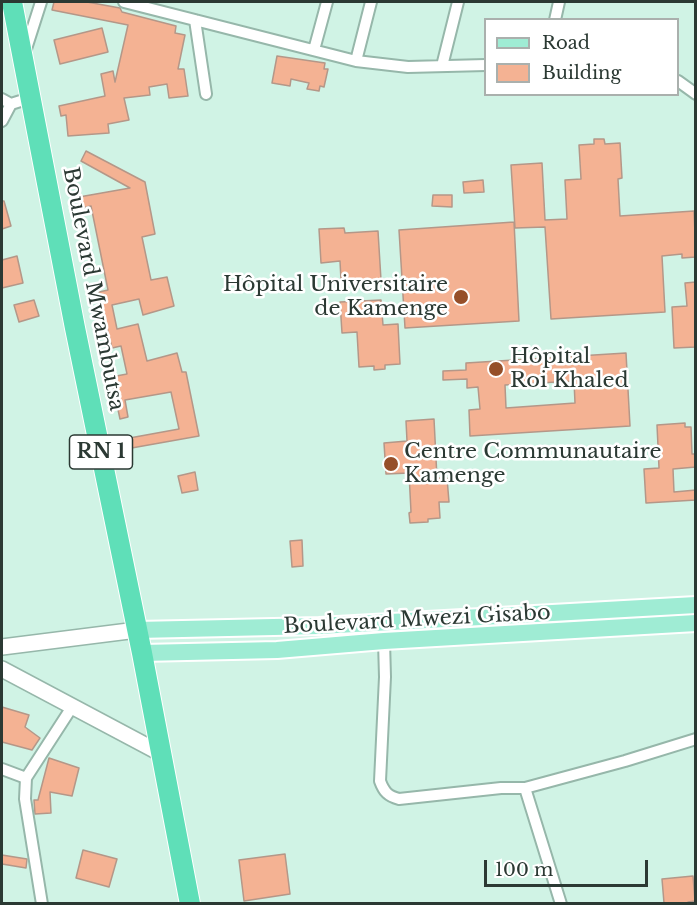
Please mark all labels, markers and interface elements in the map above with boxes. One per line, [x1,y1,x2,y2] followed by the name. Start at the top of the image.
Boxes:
[484,18,679,96] legend
[542,32,590,54] text: Road
[542,62,621,84] text: Building
[57,165,129,413] street label: Boulevard Mwambutsa
[223,272,448,322] place label: Hôpital Universitaire de Kamenge
[452,288,470,306] marker: Hôpital Universitaire de Kamenge
[510,344,629,394] place label: Hôpital Roi Khaled
[487,360,505,378] marker: Hôpital Roi Khaled
[70,435,132,469] road number: RN 1
[404,439,662,489] place label: Centre Communautaire Kamenge
[382,455,400,473] marker: Centre Communautaire Kamenge
[283,600,551,640] street label: Boulevard Mwezi Gisabo
[487,848,650,886] scale bar
[495,859,553,881] text: 100 m

